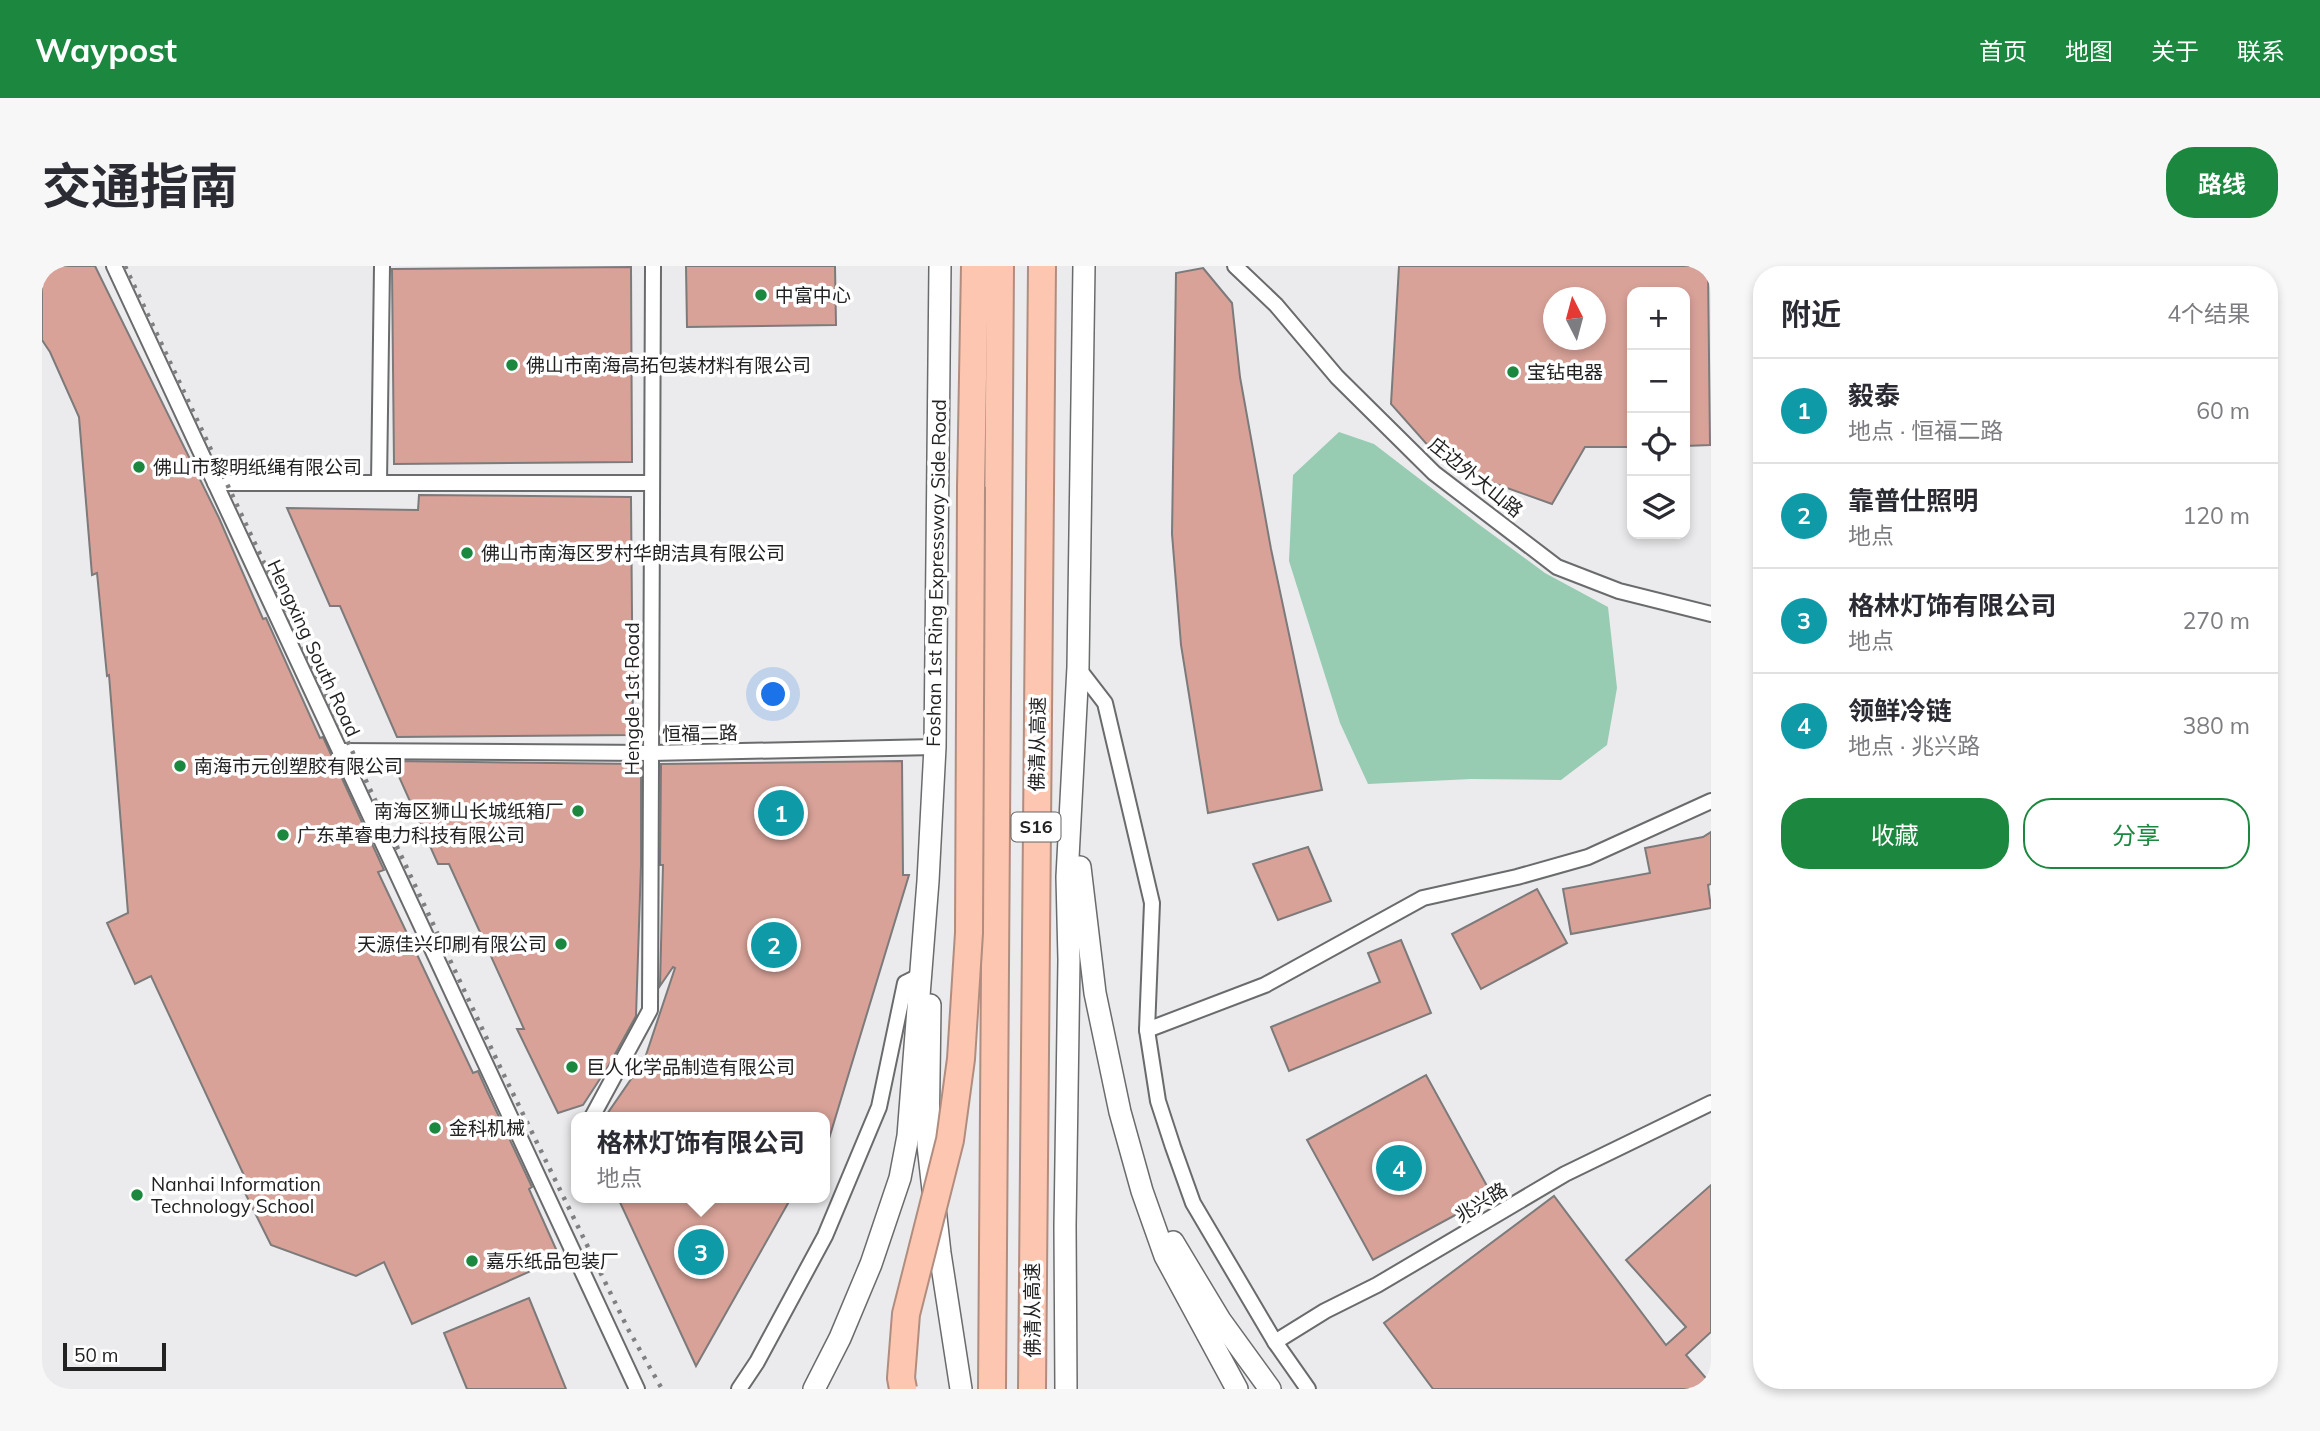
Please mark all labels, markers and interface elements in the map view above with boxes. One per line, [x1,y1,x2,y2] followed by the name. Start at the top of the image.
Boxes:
[35,29,177,70] text: Waypost
[1979,36,2027,66] text: 首页
[2065,36,2113,66] text: 地图
[2151,36,2199,66] text: 关于
[2237,36,2285,66] text: 联系
[2166,147,2278,218] button: 路线
[42,155,238,216] text: 交通指南
[775,283,851,307] place label: 中富中心
[753,287,769,303] marker: 中富中心
[1543,287,1606,350] north arrow
[1627,287,1690,539] map controls
[1627,287,1690,350] button: +
[1781,295,1841,333] text: 附近
[2167,299,2250,328] text: 4个结果
[1627,350,1690,413] button: −
[526,353,811,377] place label: 佛山市南海高拓包装材料有限公司
[504,357,520,373] marker: 佛山市南海高拓包装材料有限公司
[1527,360,1603,384] place label: 宝钻电器
[1505,364,1521,380] marker: 宝钻电器
[1848,379,1900,412] text: 毅泰
[1797,396,1811,425] text: 1
[2196,396,2250,425] text: 60 m
[921,399,951,747] street label: Foshan 1st Ring Expressway Side Road
[1627,413,1690,476] button: locate
[1848,416,2003,445] text: 地点 · 恒福二路
[1424,432,1528,522] street label: 庄边外大山路
[153,455,362,479] place label: 佛山市黎明纸绳有限公司
[131,459,147,475] marker: 佛山市黎明纸绳有限公司
[1627,476,1690,539] button: layers
[1848,484,1978,517] text: 靠普仕照明
[1797,501,1811,530] text: 2
[2182,501,2250,530] text: 120 m
[1848,521,1894,550] text: 地点
[481,541,785,565] place label: 佛山市南海区罗村华朗洁具有限公司
[459,545,475,561] marker: 佛山市南海区罗村华朗洁具有限公司
[262,556,366,740] street label: Hengxing South Road
[1848,589,2056,622] text: 格林灯饰有限公司
[1797,606,1811,635] text: 3
[2182,606,2250,635] text: 270 m
[620,622,644,776] street label: Hengde 1st Road
[1848,626,1894,655] text: 地点
[756,677,790,711] your location
[1848,694,1952,727] text: 领鲜冷链
[1024,696,1050,792] street label: 佛清从高速
[1797,711,1811,740] text: 4
[2182,711,2250,740] text: 380 m
[662,720,738,746] street label: 恒福二路
[1848,731,1980,760] text: 地点 · 兆兴路
[194,754,403,778] place label: 南海市元创塑胶有限公司
[172,758,188,774] marker: 南海市元创塑胶有限公司
[758,787,804,839] pin: 1
[1781,798,2009,869] button: 收藏
[2023,798,2250,869] button: 分享
[374,799,564,823] place label: 南海区狮山长城纸箱厂
[570,803,586,819] marker: 南海区狮山长城纸箱厂
[1012,812,1060,842] road number: S16
[297,823,525,847] place label: 广东革睿电力科技有限公司
[275,827,291,843] marker: 广东革睿电力科技有限公司
[751,919,797,971] pin: 2
[357,932,547,956] place label: 天源佳兴印刷有限公司
[553,936,569,952] marker: 天源佳兴印刷有限公司
[586,1055,795,1079] place label: 巨人化学品制造有限公司
[564,1059,580,1075] marker: 巨人化学品制造有限公司
[571,1112,830,1203] popup
[449,1116,525,1140] place label: 金科机械
[427,1120,443,1136] marker: 金科机械
[596,1126,805,1159] text: 格林灯饰有限公司
[1376,1142,1422,1194] pin: 4
[596,1163,642,1192] text: 地点
[151,1172,321,1218] place label: Nanhai Information Technology School
[1450,1177,1512,1227] street label: 兆兴路
[129,1187,145,1203] marker: Nanhai Information Technology School
[678,1226,724,1278] pin: 3
[486,1249,619,1273] place label: 嘉乐纸品包装厂
[464,1253,480,1269] marker: 嘉乐纸品包装厂
[1020,1262,1044,1358] street label: 佛清从高速
[63,1340,166,1372] scale bar
[74,1343,118,1367] text: 50 m

